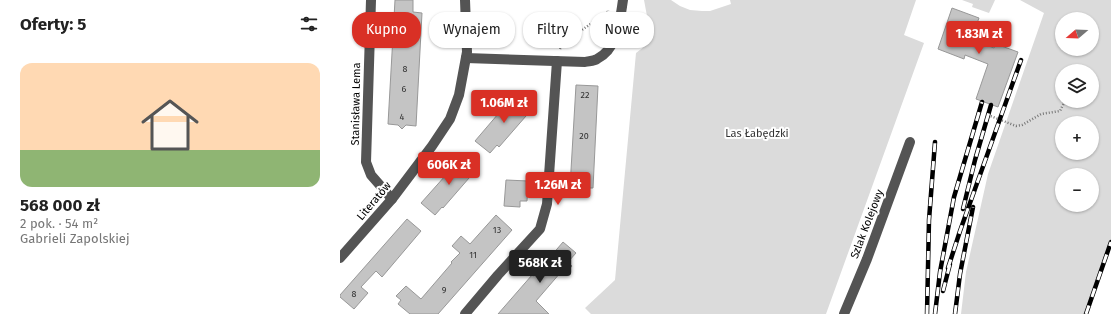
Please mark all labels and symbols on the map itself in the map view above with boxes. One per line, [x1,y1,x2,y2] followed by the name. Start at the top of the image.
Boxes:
[1055,12,1099,56] north arrow
[938,21,1020,55] pin: 1.83M zł
[349,62,363,146] street label: Stanisława Lema
[403,64,408,74] house number: 8
[402,84,407,94] house number: 6
[463,90,545,124] pin: 1.06M zł
[581,90,589,100] house number: 22
[400,112,405,122] house number: 4
[725,127,789,140] park label: Las Łabędzki
[579,131,589,141] house number: 20
[412,152,486,186] pin: 606K zł
[517,172,599,206] pin: 1.26M zł
[354,179,394,223] street label: Literatów
[848,187,886,260] street label: Szlak Kolejowy
[493,225,501,235] house number: 13
[469,250,477,260] house number: 11
[503,250,577,284] pin: 568K zł
[442,285,447,295] house number: 9
[352,289,357,299] house number: 8

